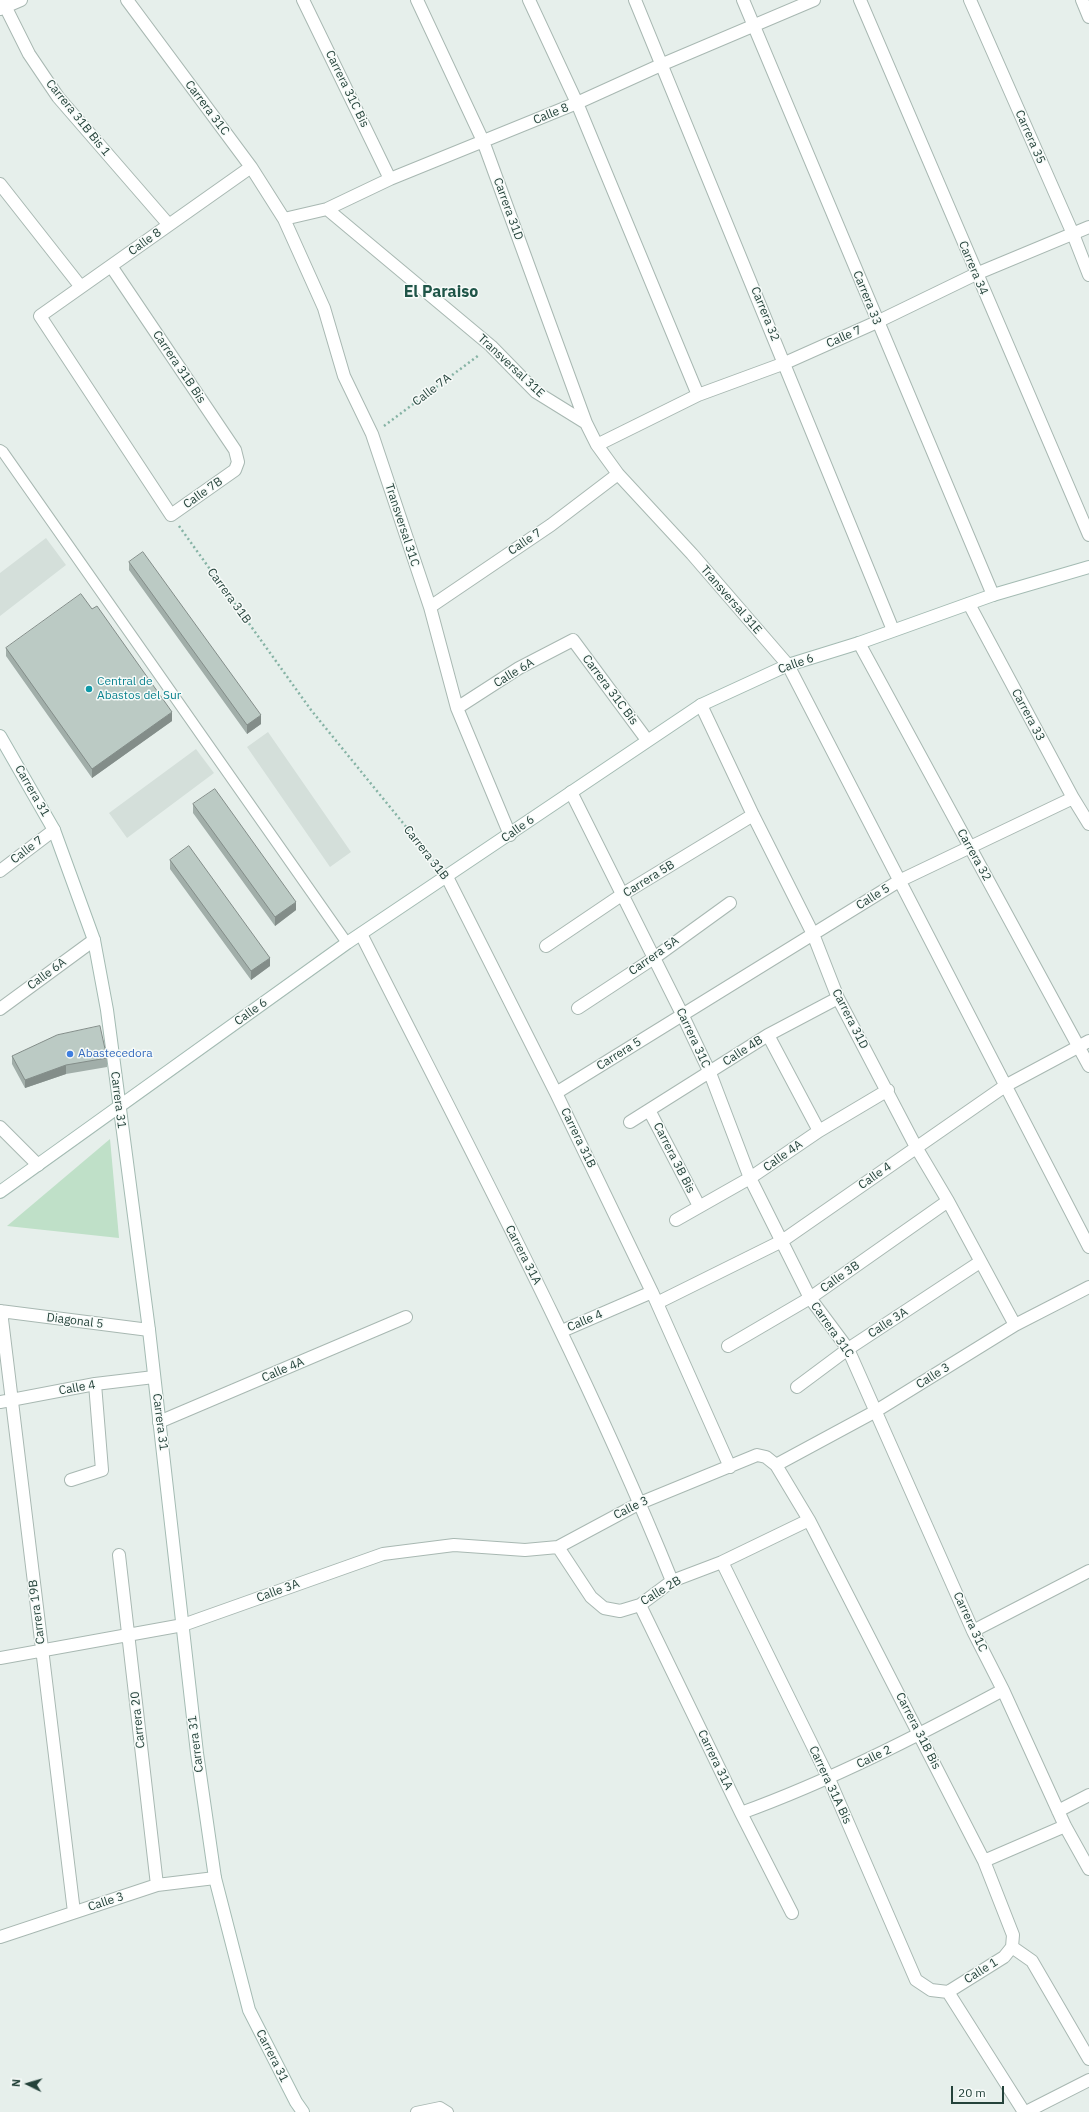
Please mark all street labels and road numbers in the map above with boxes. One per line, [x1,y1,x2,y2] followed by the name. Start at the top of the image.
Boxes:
[322,48,372,130] street label: Carrera 31C Bis
[43,77,113,159] street label: Carrera 31B Bis 1
[182,78,232,138] street label: Carrera 31C
[531,100,571,128] street label: Calle 8
[1012,108,1048,166] street label: Carrera 35
[490,176,526,242] street label: Carrera 31D
[126,225,164,259] street label: Calle 8
[955,239,991,297] street label: Carrera 34
[850,269,884,327] street label: Carrera 33
[748,285,782,343] street label: Carrera 32
[824,323,864,351] street label: Calle 7
[149,328,209,406] street label: Carrera 31B Bis
[475,331,547,401] street label: Transversal 31E
[410,371,454,409] street label: Calle 7A
[181,474,225,512] street label: Calle 7B
[382,482,422,568] street label: Transversal 31C
[506,526,544,558] street label: Calle 7
[697,563,765,637] street label: Transversal 31E
[204,565,254,627] street label: Carrera 31B
[776,651,816,677] street label: Calle 6
[579,652,641,728] street label: Carrera 31C Bis
[491,655,537,691] street label: Calle 6A
[1008,686,1048,744] street label: Carrera 33
[11,763,53,819] street label: Carrera 31
[499,813,537,845] street label: Calle 6
[400,823,452,883] street label: Carrera 31B
[954,826,994,884] street label: Carrera 32
[8,833,46,867] street label: Calle 7
[621,858,677,900] street label: Carrera 5B
[854,881,892,913] street label: Calle 5
[626,934,682,978] street label: Carrera 5A
[25,955,69,993] street label: Calle 6A
[829,987,871,1051] street label: Carrera 31D
[232,995,270,1029] street label: Calle 6
[673,1006,713,1070] street label: Carrera 31C
[720,1033,766,1069] street label: Calle 4B
[594,1035,644,1073] street label: Carrera 5
[107,1071,129,1129] street label: Carrera 31
[557,1106,599,1170] street label: Carrera 31B
[650,1120,698,1196] street label: Carrera 3B Bis
[761,1137,805,1175] street label: Calle 4A
[856,1160,894,1192] street label: Calle 4
[502,1223,544,1287] street label: Carrera 31A
[818,1258,862,1296] street label: Calle 3B
[808,1299,856,1361] street label: Carrera 31C
[865,1305,911,1341] street label: Calle 3A
[565,1307,605,1335] street label: Calle 4
[46,1310,104,1332] street label: Diagonal 5
[260,1355,306,1385] street label: Calle 4A
[914,1360,952,1392] street label: Calle 3
[58,1378,96,1398] street label: Calle 4
[149,1393,171,1451] street label: Carrera 31
[611,1493,651,1523] street label: Calle 3
[638,1573,684,1609] street label: Calle 2B
[255,1577,301,1605] street label: Calle 3A
[26,1579,48,1645] street label: Carrera 19B
[950,1590,990,1654] street label: Carrera 31C
[892,1690,944,1772] street label: Carrera 31B Bis
[128,1691,148,1749] street label: Carrera 20
[185,1715,207,1773] street label: Carrera 31
[694,1728,736,1792] street label: Carrera 31A
[854,1742,894,1772] street label: Calle 2
[806,1744,854,1826] street label: Carrera 31A Bis
[86,1889,126,1915] street label: Calle 3
[962,1955,1000,1987] street label: Calle 1
[253,2027,291,2085] street label: Carrera 31

